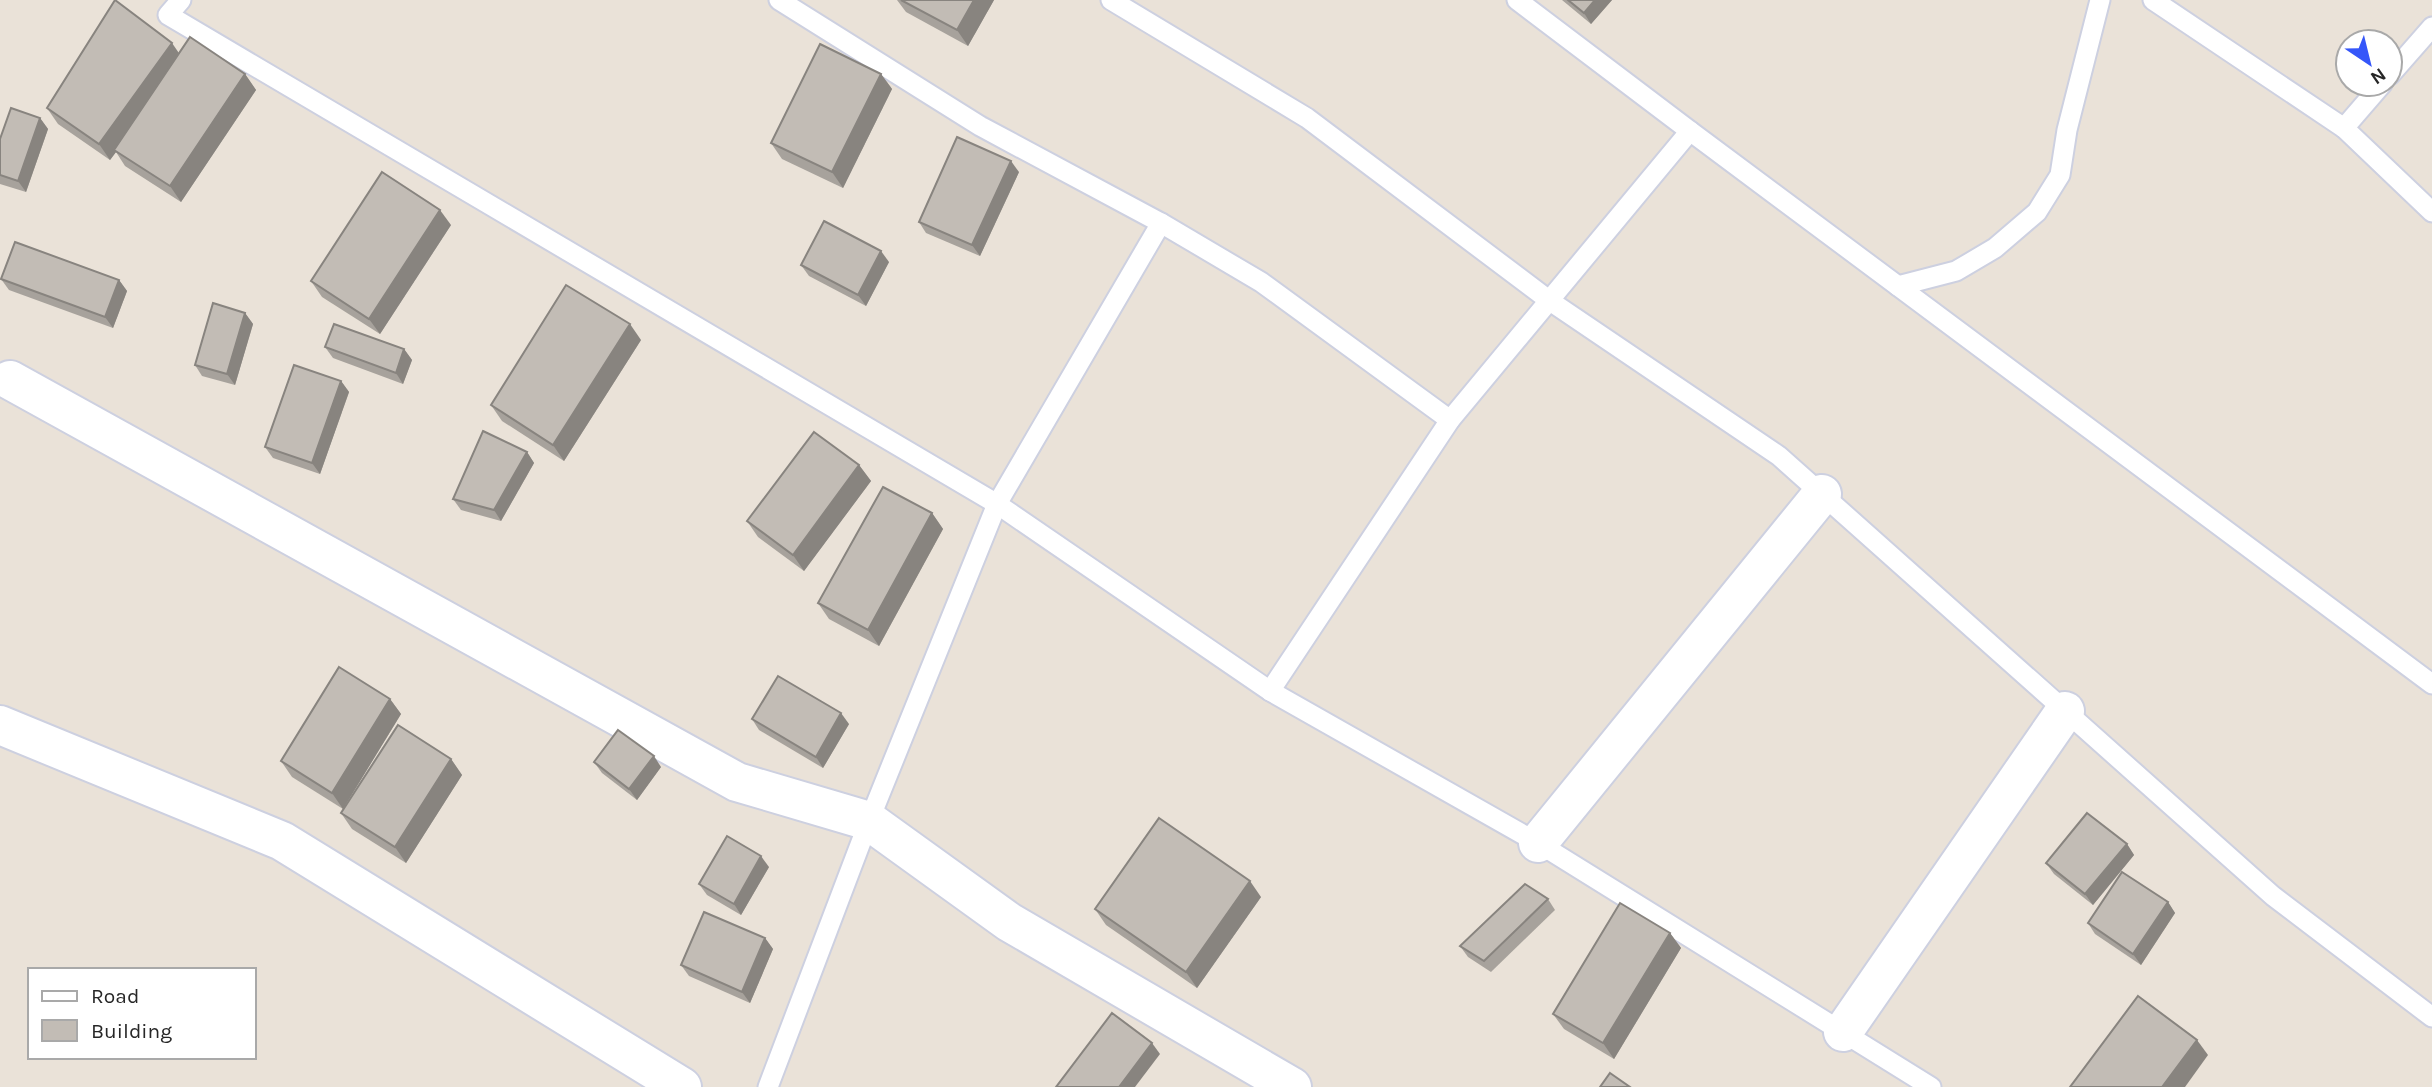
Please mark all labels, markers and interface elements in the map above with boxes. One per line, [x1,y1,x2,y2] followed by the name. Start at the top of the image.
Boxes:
[2334,28,2404,98] north arrow
[2366,63,2390,89] text: N
[28,968,256,1059] legend
[91,984,139,1008] text: Road
[91,1019,172,1043] text: Building

